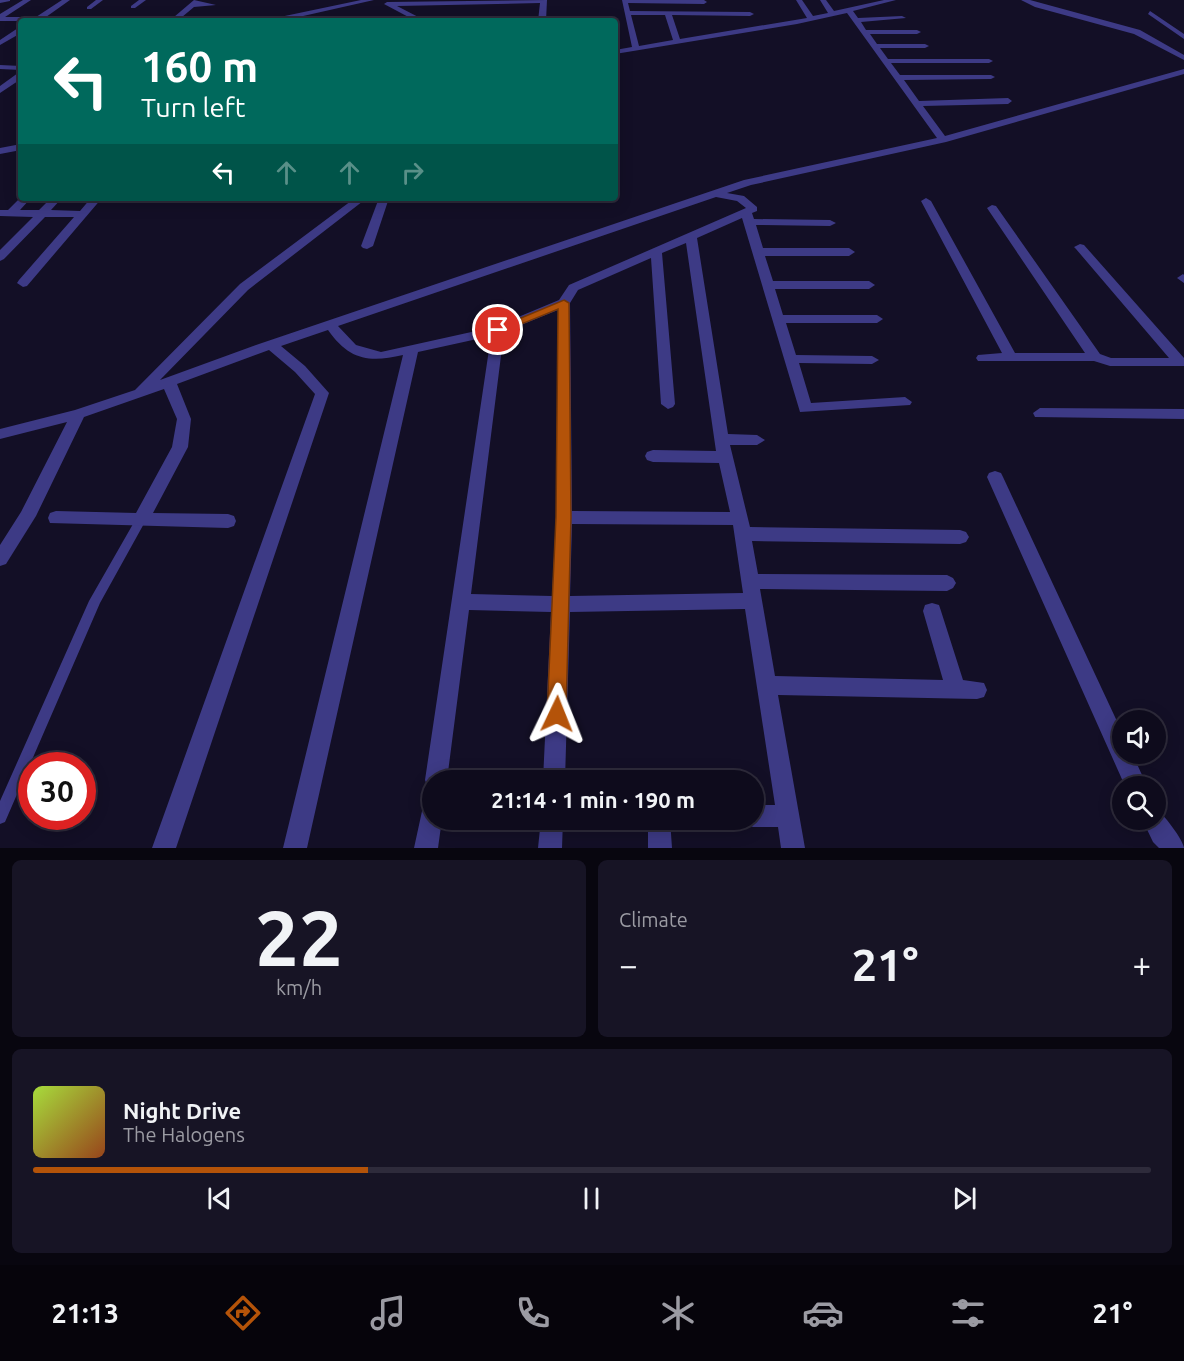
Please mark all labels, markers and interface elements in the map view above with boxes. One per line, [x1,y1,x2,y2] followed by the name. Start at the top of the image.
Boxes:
[42,42,120,120] icon: left
[141,43,258,90] text: 160 m
[141,92,245,122] text: Turn left
[207,156,240,189] icon: left
[270,156,303,189] icon: ahead
[333,156,366,189] icon: ahead
[396,156,429,189] icon: right
[472,304,523,355] pin
[481,313,514,346] icon: arrive
[525,682,589,746] position arrow
[1112,710,1166,830] map controls
[1112,710,1166,764] button: sound
[18,752,96,830] speed limit sign: 30
[1112,776,1166,830] button: search
[491,787,695,812] text: 21:14 · 1 min · 190 m
[255,893,343,981] text: 22
[619,908,688,931] text: Climate
[852,939,918,990] text: 21°
[619,946,638,983] text: −
[1132,946,1151,983] text: +
[276,976,322,999] text: km/h
[123,1098,241,1123] text: Night Drive
[123,1123,245,1146] text: The Halogens
[203,1182,236,1215] icon: previous
[575,1182,608,1215] icon: pause
[948,1182,981,1215] icon: next
[222,1292,264,1334] icon: directions
[367,1292,409,1334] icon: music
[512,1292,554,1334] icon: phone
[657,1292,699,1334] icon: climate
[802,1292,844,1334] icon: car
[947,1292,989,1334] icon: filters
[52,1298,119,1328] text: 21:13
[1092,1298,1132,1328] text: 21°

